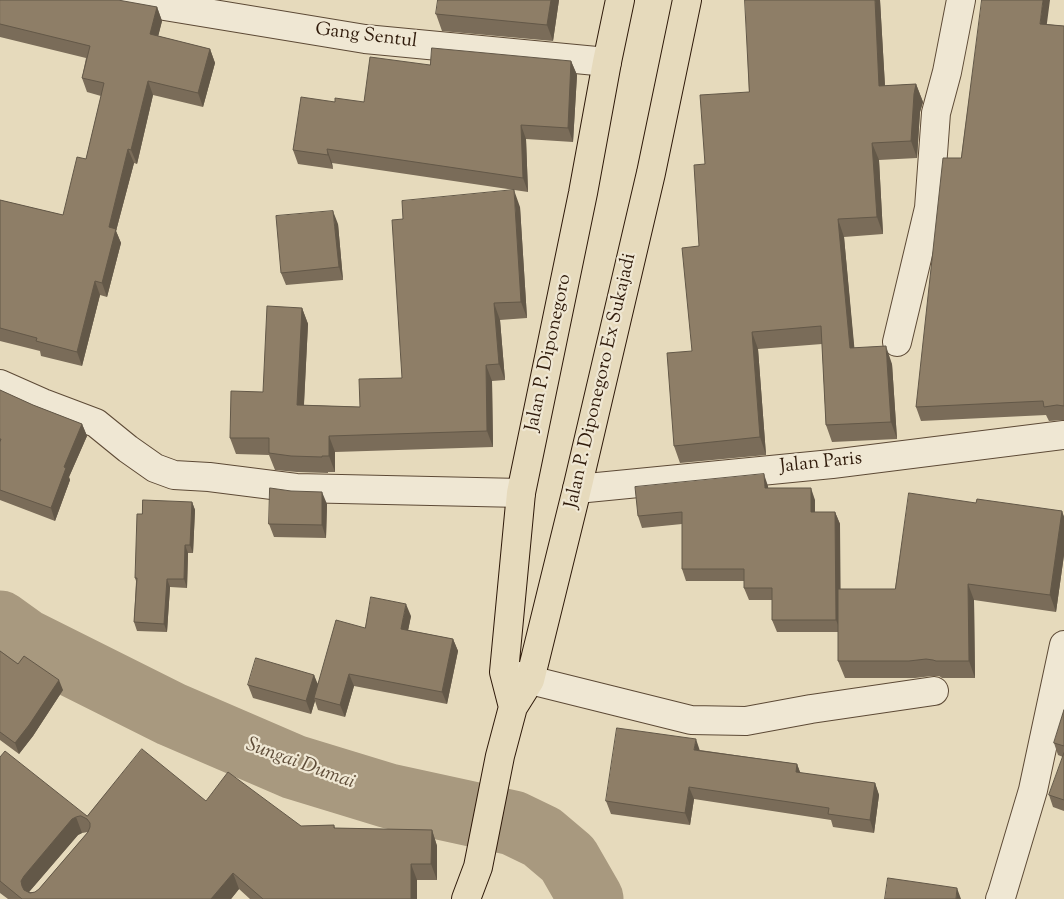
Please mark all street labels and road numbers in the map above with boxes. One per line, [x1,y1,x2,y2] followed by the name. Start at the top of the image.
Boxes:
[314,19,418,55] street label: Gang Sentul
[562,251,642,511] street label: Jalan P. Diponegoro Ex Sukajadi
[522,272,578,434] street label: Jalan P. Diponegoro
[779,448,863,480] street label: Jalan Paris

